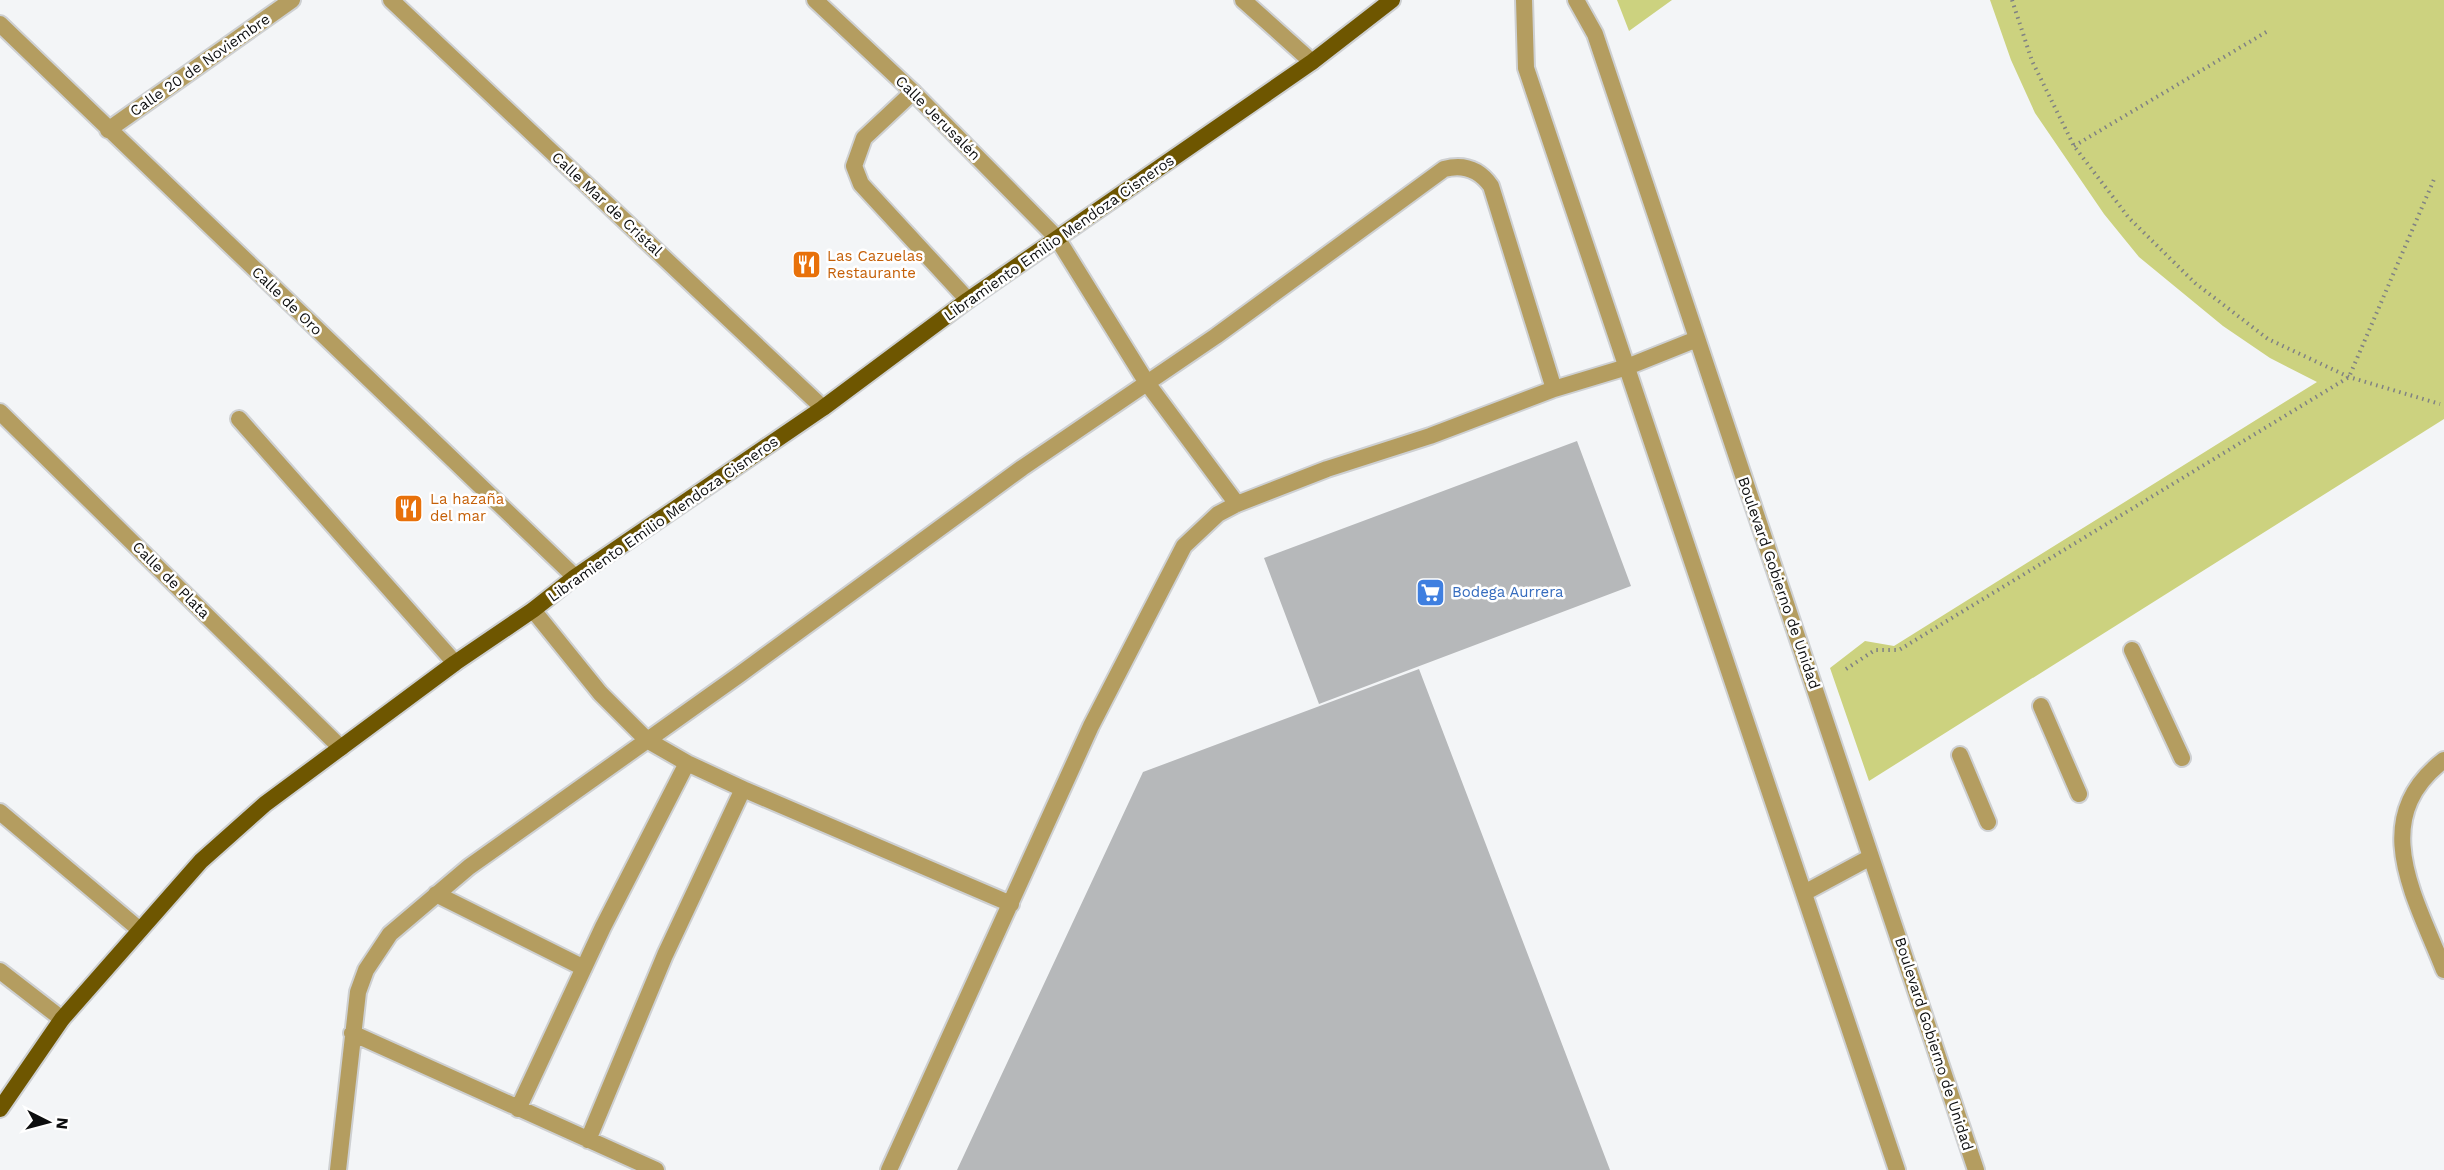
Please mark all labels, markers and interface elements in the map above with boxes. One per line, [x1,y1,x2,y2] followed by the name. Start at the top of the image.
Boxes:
[127,10,273,120] street label: Calle 20 de Noviembre
[892,72,984,164] street label: Calle Jerusalén
[548,148,666,260] street label: Calle Mar de Cristal
[940,151,1178,325] street label: Libramiento Emilio Mendoza Cisneros
[827,247,923,282] place label: Las Cazuelas Restaurante
[790,249,822,281] restaurant icon: Las Cazuelas Restaurante
[248,263,326,339] street label: Calle de Oro
[544,432,782,606] street label: Libramiento Emilio Mendoza Cisneros
[1734,474,1824,692] street label: Boulevard Gobierno de Unidad
[430,490,505,525] place label: La hazaña del mar
[393,492,425,524] restaurant icon: La hazaña del mar
[129,538,214,623] street label: Calle de Plata
[1415,576,1447,608] supermarket icon: Bodega Aurrera
[1452,583,1564,601] place label: Bodega Aurrera
[1891,935,1977,1153] street label: Boulevard Gobierno de Unidad
[18,1092,78,1152] north arrow
[52,1117,72,1130] text: N

